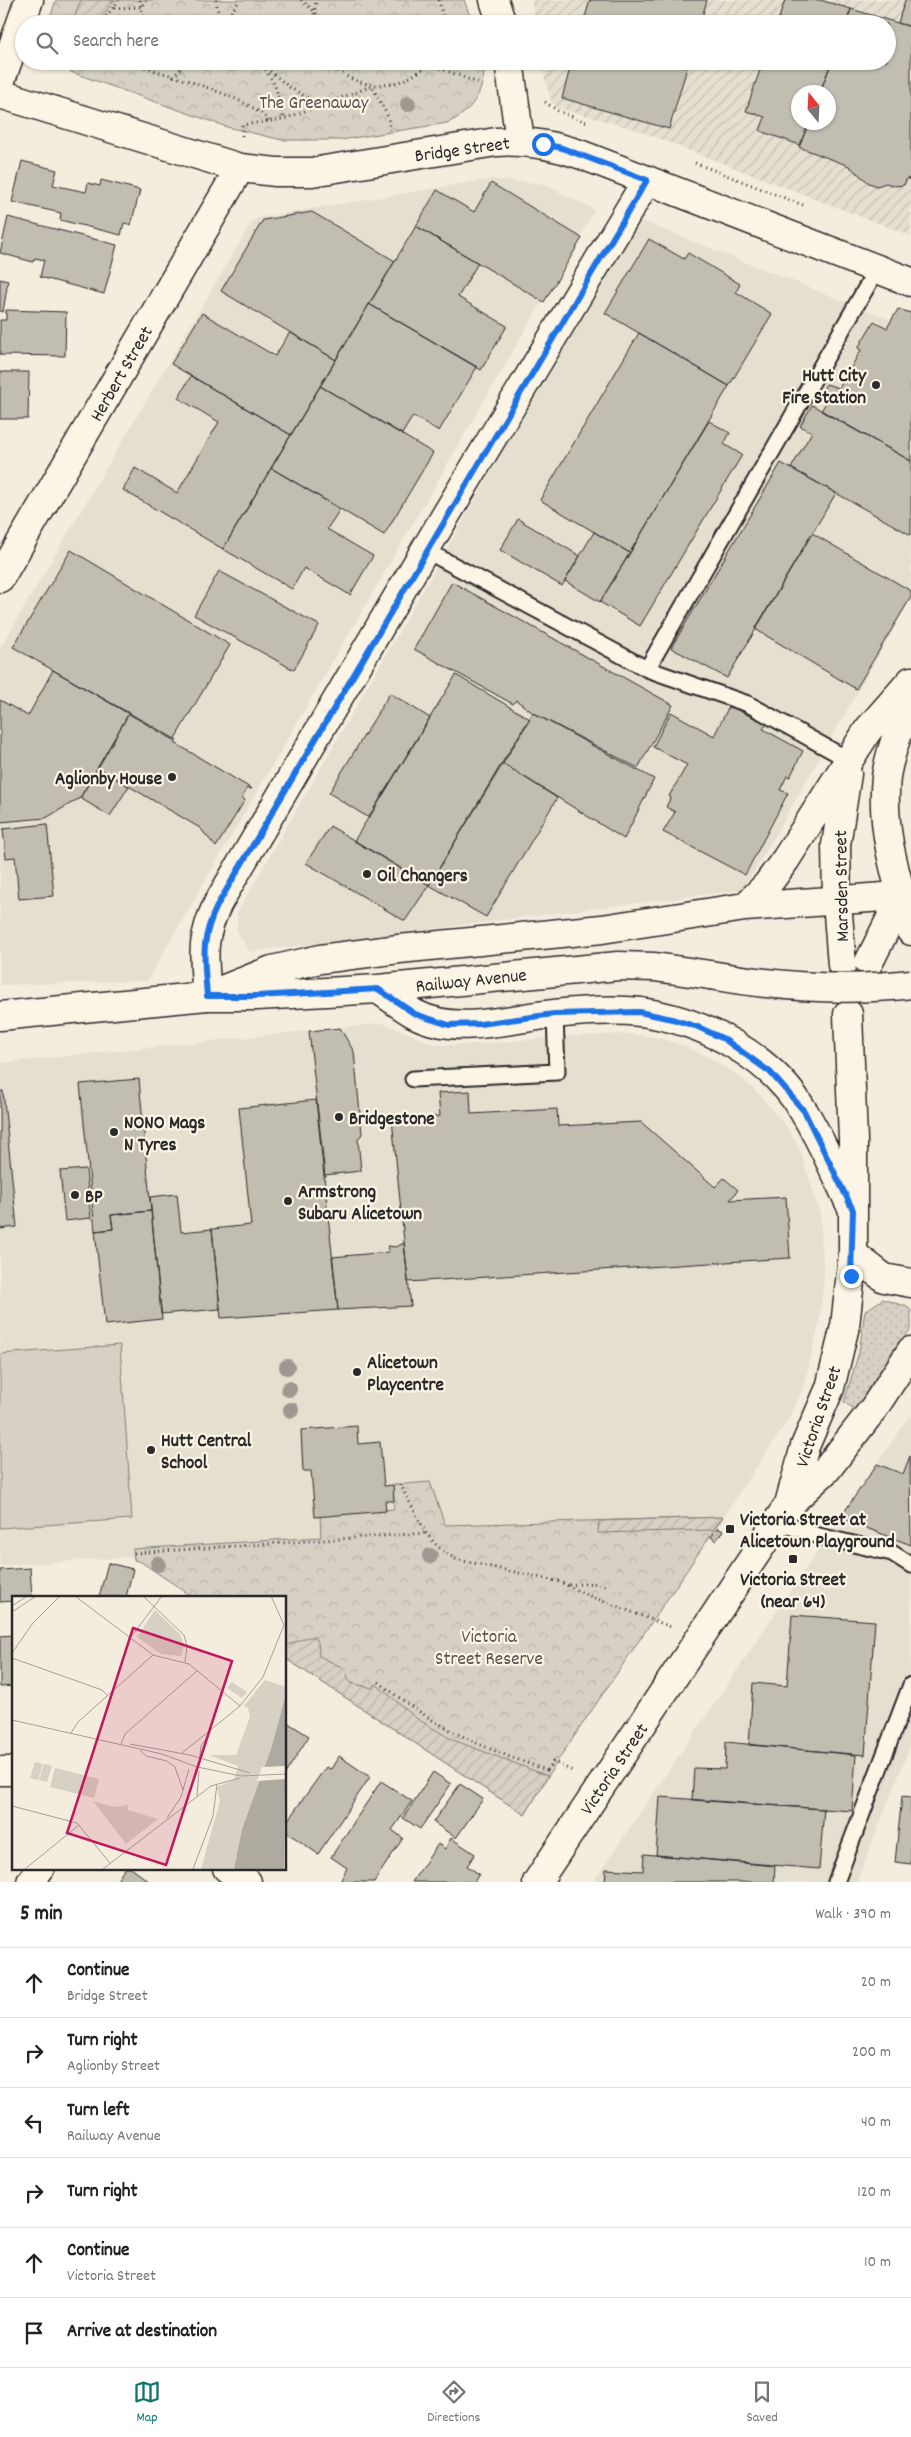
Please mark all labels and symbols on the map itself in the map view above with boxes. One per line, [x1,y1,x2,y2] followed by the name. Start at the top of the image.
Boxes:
[791,85,836,130] north arrow
[260,91,369,118] park label: The Greenaway
[413,131,512,171] street label: Bridge Street
[532,133,555,156] route start
[85,322,161,428] street label: Herbert Street
[782,364,867,413] place label: Hutt City Fire Station
[870,379,882,391] marker: Hutt City Fire Station
[55,767,162,794] place label: Aglionby House
[166,771,178,783] marker: Aglionby House
[829,830,858,942] street label: Marsden Street
[377,864,468,891] place label: Oil Changers
[361,868,373,880] marker: Oil Changers
[415,963,528,1002] street label: Railway Avenue
[349,1107,435,1134] place label: Bridgestone
[124,1111,205,1160] place label: NONO Mags N Tyres
[333,1111,345,1123] marker: Bridgestone
[108,1126,120,1138] marker: NONO Mags N Tyres
[298,1180,422,1229] place label: Armstrong Subaru Alicetown
[85,1185,103,1212] place label: BP
[69,1189,81,1201] marker: BP
[282,1195,294,1207] marker: Armstrong Subaru Alicetown
[840,1265,863,1288] route end
[367,1351,444,1400] place label: Alicetown Playcentre
[790,1363,850,1471] street label: Victoria Street
[351,1366,363,1378] marker: Alicetown Playcentre
[161,1429,252,1478] place label: Hutt Central School
[145,1444,157,1456] marker: Hutt Central School
[740,1508,895,1557] place label: Victoria Street at Alicetown Playground
[724,1523,736,1535] marker: Victoria Street at Alicetown Playground
[787,1553,799,1565] marker: Victoria Street (near 64)
[740,1568,846,1617] place label: Victoria Street (near 64)
[12,1596,286,1870] inset map
[435,1625,543,1674] park label: Victoria Street Reserve
[575,1719,657,1821] street label: Victoria Street

